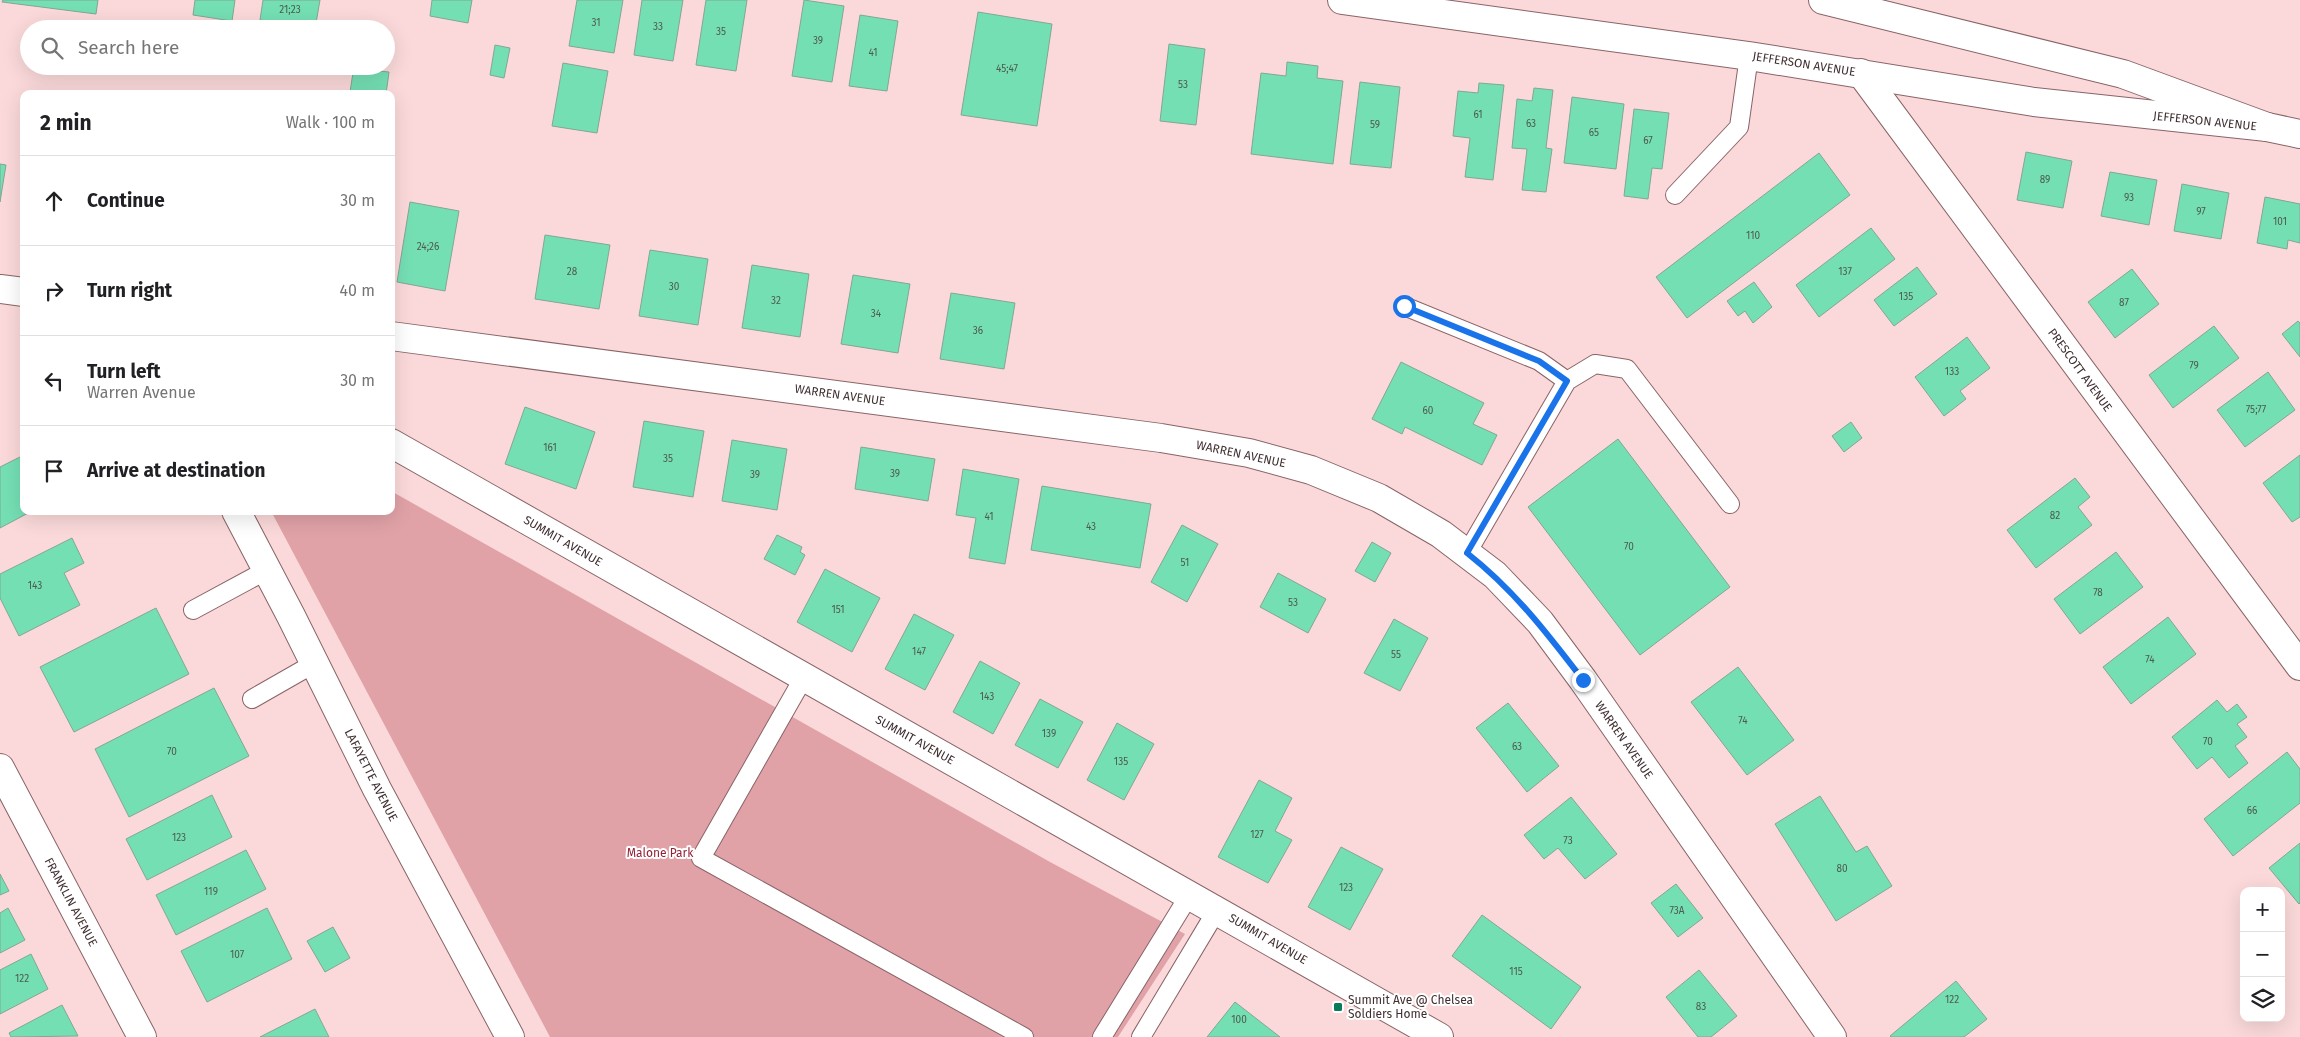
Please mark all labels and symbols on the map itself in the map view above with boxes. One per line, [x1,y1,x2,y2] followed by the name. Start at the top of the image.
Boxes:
[279,4,301,16] house number: 21;23
[591,17,601,29] house number: 31
[653,21,663,33] house number: 33
[716,26,726,38] house number: 35
[813,35,823,47] house number: 39
[868,47,878,59] house number: 41
[1752,49,1856,79] street label: JEFFERSON AVENUE
[996,63,1019,75] house number: 45;47
[1178,79,1188,91] house number: 53
[1473,109,1483,121] house number: 61
[2153,109,2257,133] street label: JEFFERSON AVENUE
[1526,118,1536,130] house number: 63
[1370,119,1380,131] house number: 59
[1589,127,1599,139] house number: 65
[1643,135,1653,147] house number: 67
[2040,174,2050,186] house number: 89
[2124,192,2134,204] house number: 93
[2196,206,2206,218] house number: 97
[2273,216,2287,228] house number: 101
[1746,230,1760,242] house number: 110
[417,241,439,253] house number: 24;26
[567,266,578,278] house number: 28
[1838,266,1852,278] house number: 137
[669,281,680,293] house number: 30
[1899,291,1913,303] house number: 135
[771,295,781,307] house number: 32
[1393,295,1416,318] route start
[2119,297,2129,309] house number: 87
[871,308,882,320] house number: 34
[973,325,983,337] house number: 36
[2045,326,2115,414] street label: PRESCOTT AVENUE
[2189,360,2199,372] house number: 79
[1945,366,1959,378] house number: 133
[794,382,886,408] street label: WARREN AVENUE
[2246,404,2267,416] house number: 75;77
[1423,405,1434,417] house number: 60
[1195,438,1287,470] street label: WARREN AVENUE
[543,442,557,454] house number: 161
[663,453,673,465] house number: 35
[890,468,900,480] house number: 39
[750,469,760,481] house number: 39
[2050,510,2060,522] house number: 82
[984,511,994,523] house number: 41
[521,513,605,569] street label: SUMMIT AVENUE
[1086,521,1096,533] house number: 43
[1624,541,1634,553] house number: 70
[1181,557,1189,569] house number: 51
[28,580,42,592] house number: 143
[2093,587,2103,599] house number: 78
[1288,597,1298,609] house number: 53
[831,604,845,616] house number: 151
[912,646,926,658] house number: 147
[1391,649,1401,661] house number: 55
[2145,654,2155,666] house number: 74
[1572,669,1595,692] route end
[980,691,994,703] house number: 143
[1592,699,1656,781] street label: WARREN AVENUE
[873,712,957,768] street label: SUMMIT AVENUE
[1738,715,1748,727] house number: 74
[342,726,400,824] street label: LAFAYETTE AVENUE
[1042,728,1056,740] house number: 139
[2203,736,2213,748] house number: 70
[1512,741,1522,753] house number: 63
[167,746,177,758] house number: 70
[1114,756,1128,768] house number: 135
[2247,805,2257,817] house number: 66
[1250,829,1264,841] house number: 127
[172,832,186,844] house number: 123
[1563,835,1573,847] house number: 73
[627,846,694,860] park label: Malone Park
[42,855,100,949] street label: FRANKLIN AVENUE
[1836,863,1848,875] house number: 80
[1339,882,1353,894] house number: 123
[204,886,218,898] house number: 119
[1669,905,1685,917] house number: 73A
[1226,911,1310,967] street label: SUMMIT AVENUE
[230,949,245,961] house number: 107
[1509,966,1523,978] house number: 115
[15,973,29,985] house number: 122
[1348,993,1473,1021] place label: Summit Ave @ Chelsea Soldiers Home
[1945,994,1959,1006] house number: 122
[1332,1001,1344,1013] marker: Summit Ave @ Chelsea Soldiers Home
[1696,1001,1706,1013] house number: 83
[1231,1014,1247,1026] house number: 100

